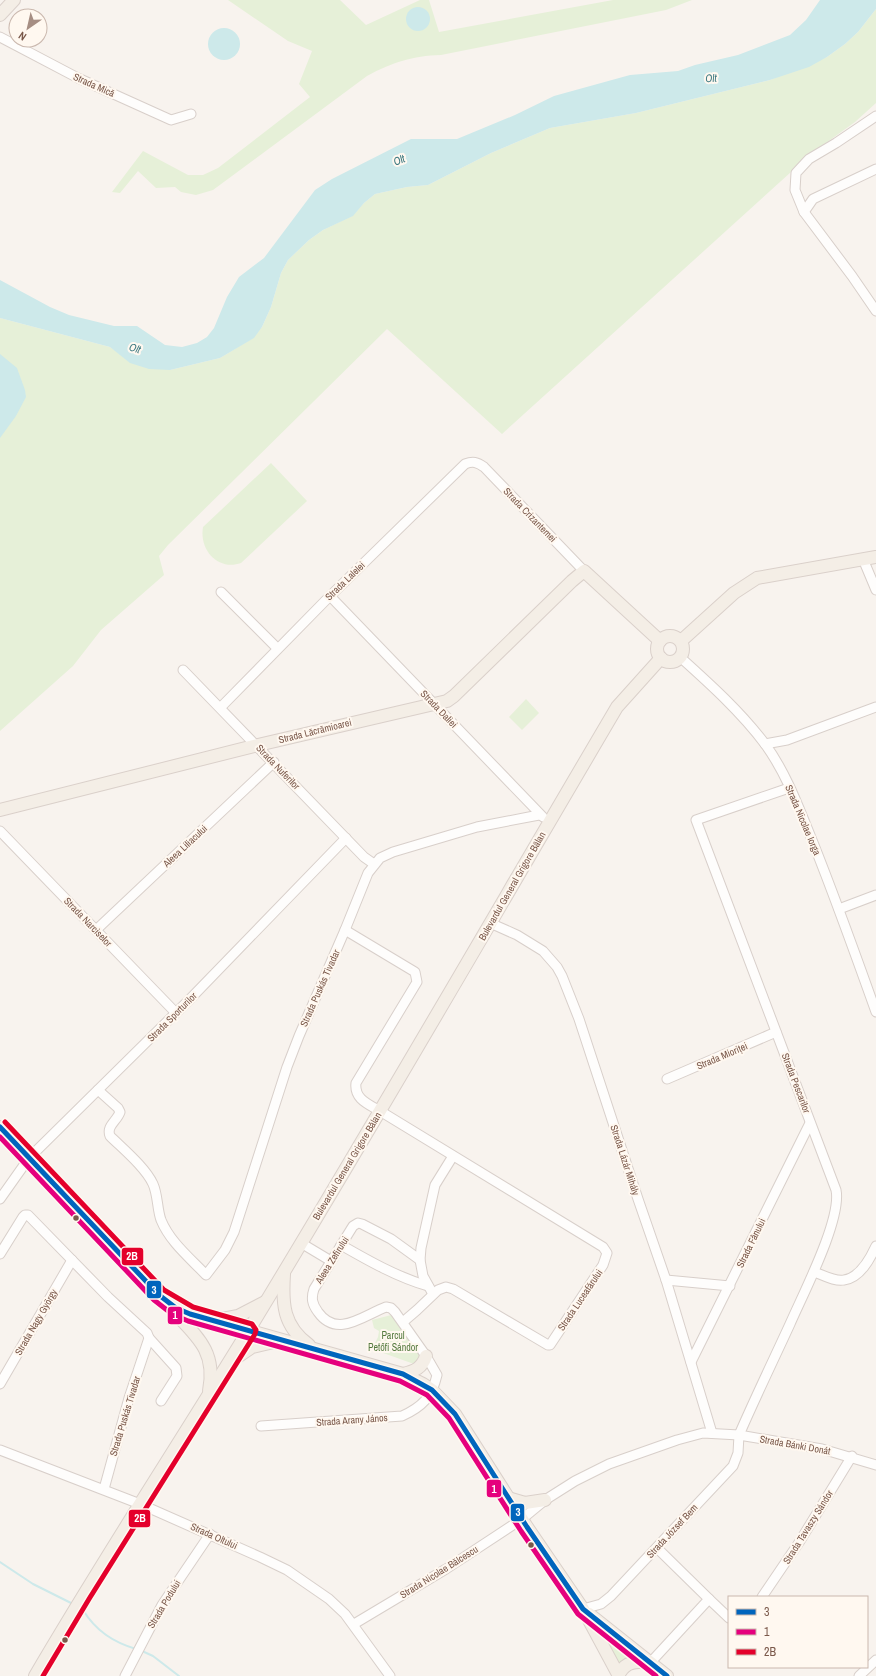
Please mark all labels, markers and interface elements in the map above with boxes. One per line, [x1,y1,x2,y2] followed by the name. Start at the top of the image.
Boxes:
[8,8,48,48] north arrow
[16,29,29,44] text: N
[71,70,117,100] street label: Strada Mică
[705,71,718,85] water label: Olt
[391,151,407,169] water label: Olt
[127,340,143,357] water label: Olt
[501,485,559,545] street label: Strada Crizantemei
[322,559,368,603] street label: Strada Lalelei
[418,687,460,731] street label: Strada Daliei
[277,716,353,746] street label: Strada Lăcrămioarei
[253,742,303,793] street label: Strada Nuferilor
[782,783,824,858] street label: Strada Nicolae Iorga
[159,822,210,871] street label: Aleea Liliacului
[475,829,549,943] street label: Bulevardul General Grigore Bălan
[61,895,115,950] street label: Strada Narciselor
[297,947,343,1029] street label: Strada Puskás Tivadar
[145,989,200,1044] street label: Strada Sporturilor
[694,1039,750,1073] street label: Strada Mioriței
[779,1051,814,1115] street label: Strada Pescarilor
[310,1110,384,1222] street label: Bulevardul General Grigore Bălan
[607,1123,643,1198] street label: Strada Lázár Mihály
[71,1213,81,1223] unlabelled marker
[733,1216,769,1270] street label: Strada Fânului
[312,1234,352,1287] street label: Aleea Zefirului
[121,1247,144,1266] line badge: 2B
[126,1249,138,1263] text: 2B
[555,1267,605,1333] street label: Strada Luceafărului
[146,1280,162,1299] line badge: 3
[151,1283,157,1297] text: 3
[12,1286,61,1357] street label: Strada Nagy György
[167,1306,183,1325] line badge: 1
[172,1308,178,1322] text: 1
[368,1329,418,1354] park label: Parcul Petőfi Sándor
[107,1374,143,1458] street label: Strada Puskás Tivadar
[316,1411,388,1429] street label: Strada Arany János
[759,1432,832,1458] street label: Strada Bánki Donát
[486,1479,502,1498] line badge: 1
[491,1482,497,1496] text: 1
[780,1487,836,1566] street label: Strada Tavaszy Sándor
[644,1501,700,1561] street label: Strada József Bem
[510,1503,525,1522] line badge: 3
[515,1505,521,1519] text: 3
[128,1509,151,1528] line badge: 2B
[134,1511,146,1525] text: 2B
[188,1520,240,1552] street label: Strada Oltului
[526,1540,536,1550] unlabelled marker
[397,1543,481,1601] street label: Strada Nicolae Bălcescu
[144,1577,184,1631] street label: Strada Podului
[728,1596,868,1668] legend
[764,1604,769,1620] text: 3
[764,1624,770,1640] text: 1
[60,1635,70,1645] unlabelled marker
[764,1644,776,1660] text: 2B

